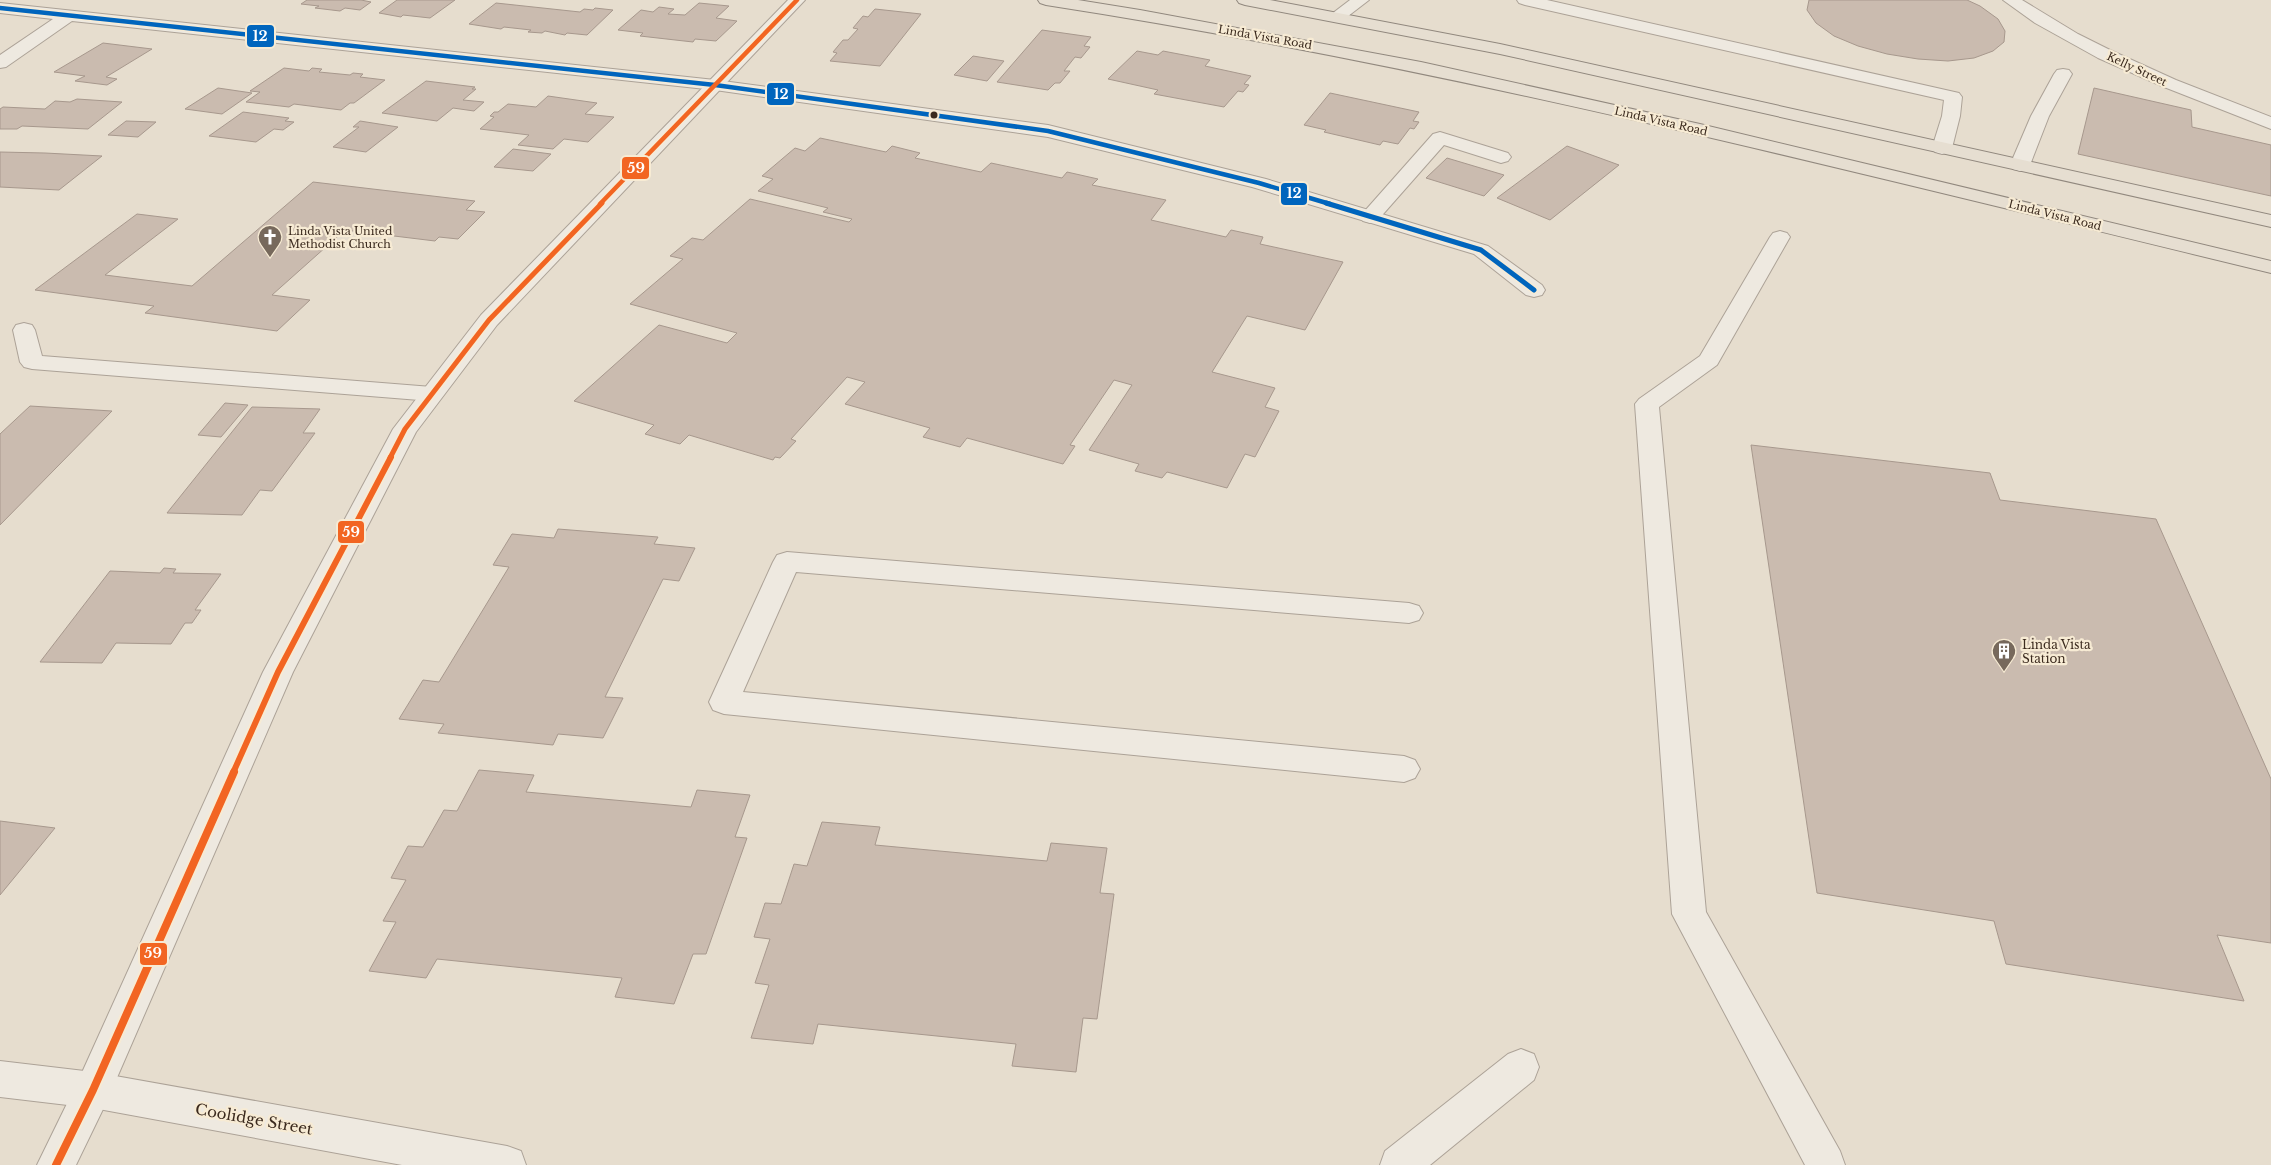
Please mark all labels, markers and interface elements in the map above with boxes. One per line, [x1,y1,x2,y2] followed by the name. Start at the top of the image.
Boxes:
[1217,22,1314,52] street label: Linda Vista Road
[246,24,275,48] line badge: 12
[252,27,268,45] text: 12
[2105,49,2170,89] street label: Kelly Street
[766,82,795,106] line badge: 12
[773,85,789,103] text: 12
[1613,103,1710,139] street label: Linda Vista Road
[929,110,939,120] unlabelled marker
[621,156,650,180] line badge: 59
[627,159,645,177] text: 59
[1280,182,1308,206] line badge: 12
[1286,184,1302,202] text: 12
[2007,197,2103,233] street label: Linda Vista Road
[257,224,283,258] church icon: Linda Vista United Methodist Church
[288,224,393,251] place label: Linda Vista United Methodist Church
[337,520,365,544] line badge: 59
[342,523,360,541] text: 59
[2022,637,2091,666] place label: Linda Vista Station
[1991,638,2017,672] building icon: Linda Vista Station
[139,942,168,966] line badge: 59
[144,944,162,962] text: 59
[194,1099,314,1139] street label: Coolidge Street

